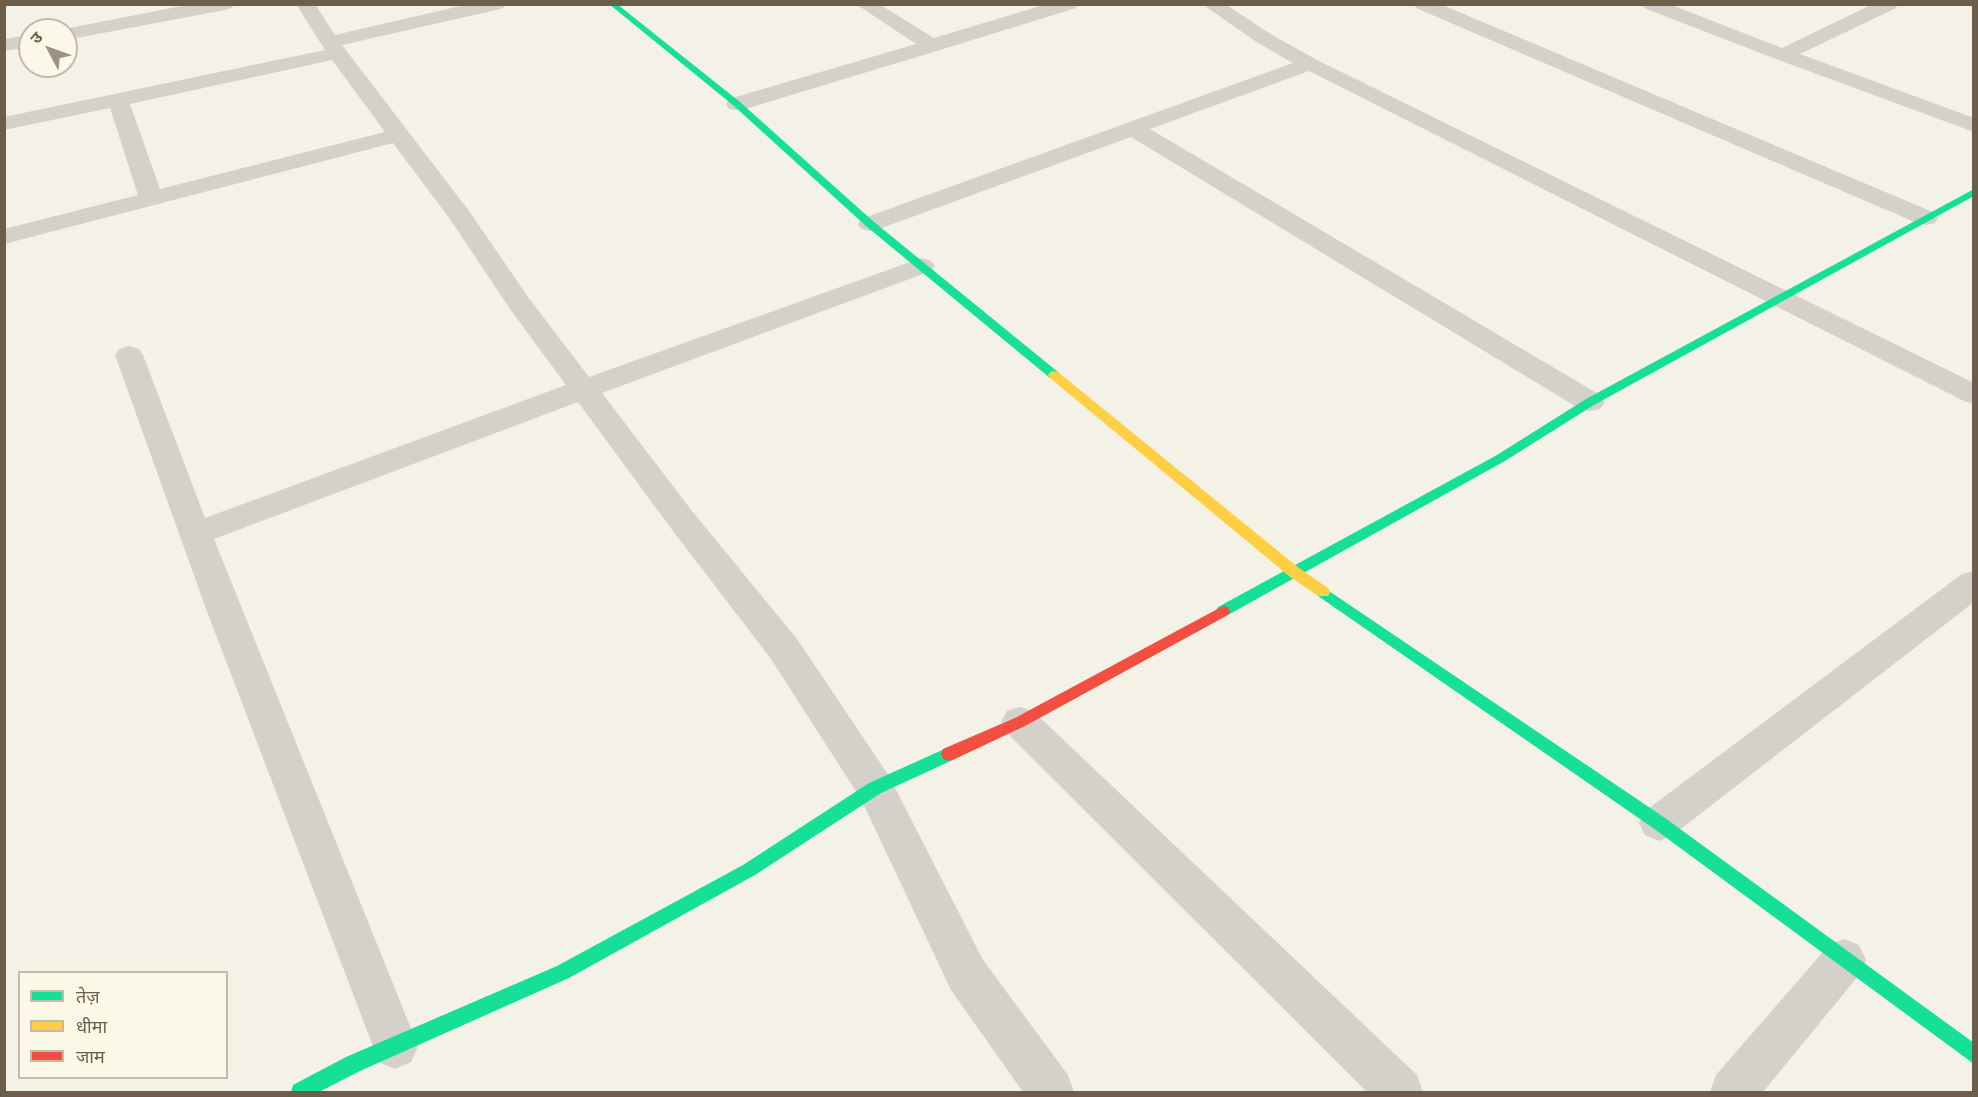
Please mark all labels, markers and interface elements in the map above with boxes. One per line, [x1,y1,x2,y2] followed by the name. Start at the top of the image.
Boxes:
[18,18,78,78] north arrow
[25,27,47,48] text: उ
[18,971,228,1079] legend
[76,984,100,1008] text: तेज़
[76,1014,107,1038] text: धीमा
[76,1044,105,1068] text: जाम

